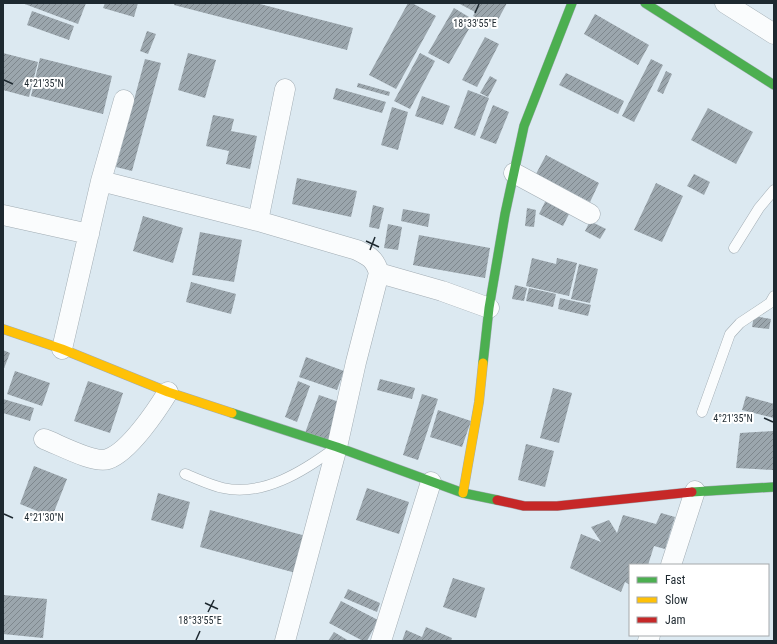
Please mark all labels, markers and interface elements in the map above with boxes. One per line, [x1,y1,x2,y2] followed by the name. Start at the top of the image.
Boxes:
[453,18,497,29] text: 18°33'55"E
[24,78,64,89] text: 4°21'35"N
[713,413,753,424] text: 4°21'35"N
[24,512,64,523] text: 4°21'30"N
[629,564,769,636] legend
[665,573,686,587] text: Fast
[665,593,688,607] text: Slow
[665,613,686,627] text: Jam
[178,615,222,626] text: 18°33'55"E

